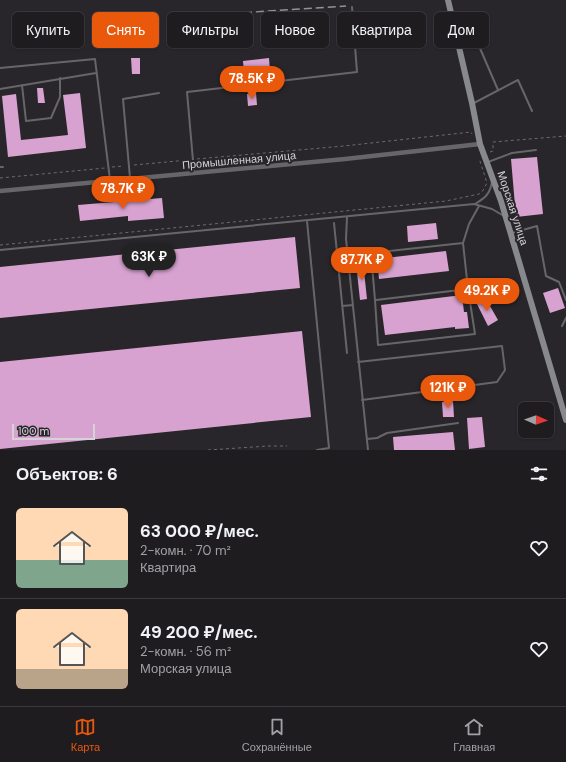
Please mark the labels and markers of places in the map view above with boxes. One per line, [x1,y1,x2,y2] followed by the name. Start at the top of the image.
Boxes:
[215,66,289,100] pin: 78.5K ₽
[86,176,160,210] pin: 78.7K ₽
[121,244,177,278] pin: 63K ₽
[325,247,399,281] pin: 87.7K ₽
[450,278,524,312] pin: 49.2K ₽
[415,375,481,409] pin: 121K ₽

